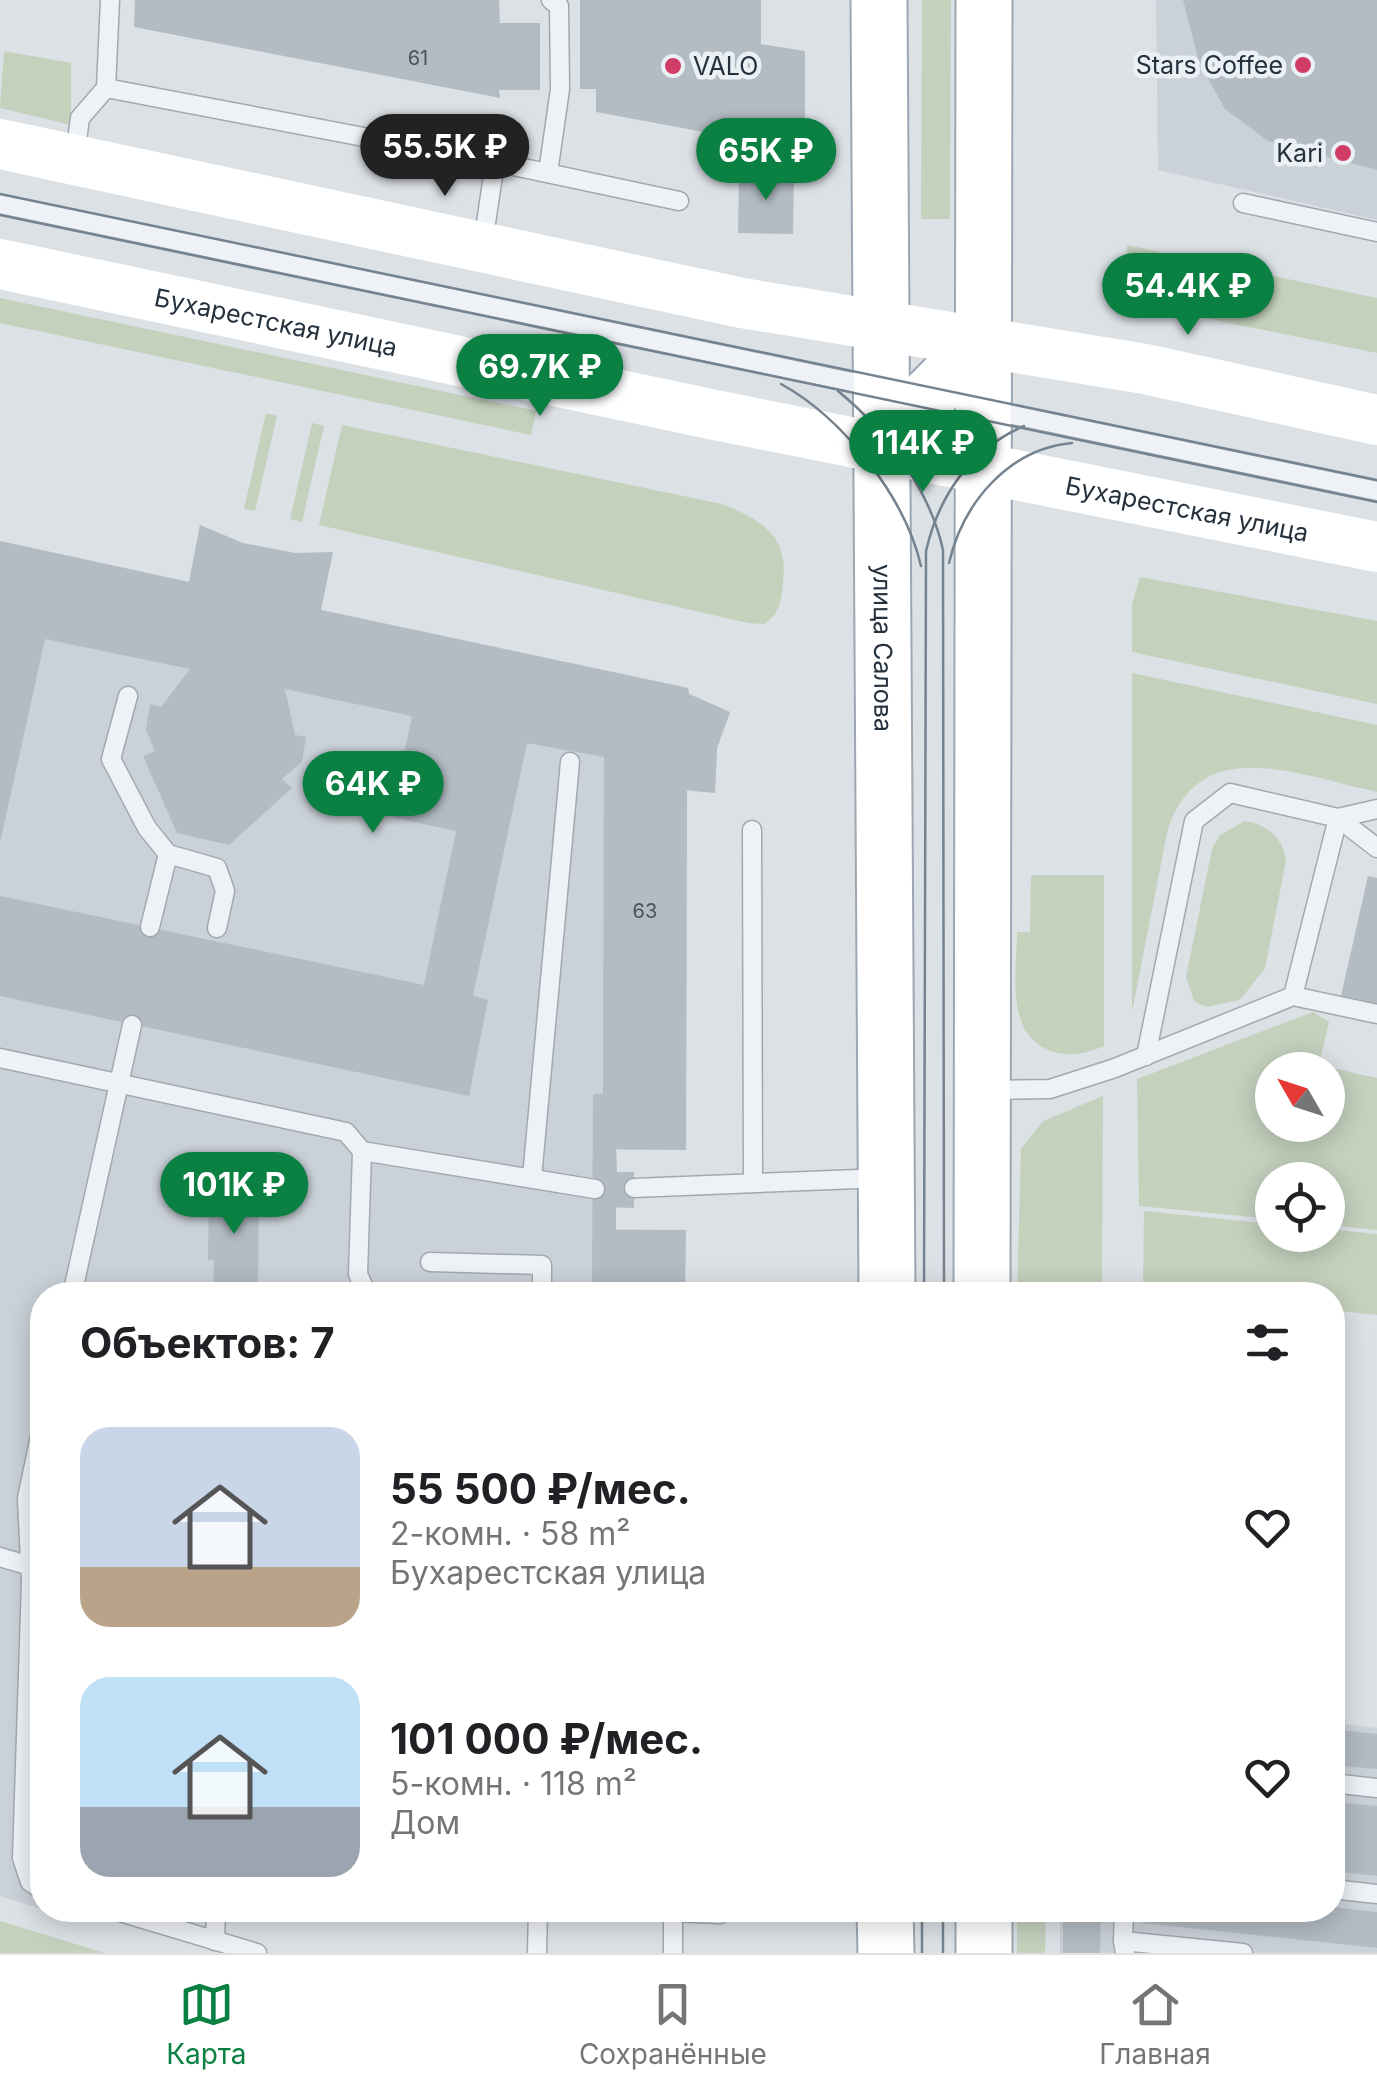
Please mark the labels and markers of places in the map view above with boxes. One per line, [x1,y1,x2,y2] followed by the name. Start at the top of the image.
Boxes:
[1136,50,1283,80] place label: Stars Coffee
[693,51,758,81] place label: VALO
[1292,54,1314,76] marker: Stars Coffee
[662,55,684,77] marker: VALO
[353,114,537,199] pin: 55.5K ₽
[696,118,836,203] pin: 65K ₽
[1276,138,1323,168] place label: Kari
[1332,142,1354,164] marker: Kari
[1096,253,1280,338] pin: 54.4K ₽
[448,334,632,419] pin: 69.7K ₽
[842,410,1004,495] pin: 114K ₽
[303,751,443,836] pin: 64K ₽
[153,1152,315,1237] pin: 101K ₽

